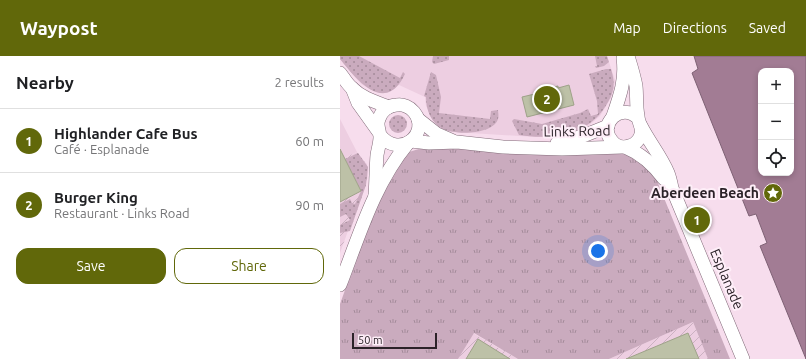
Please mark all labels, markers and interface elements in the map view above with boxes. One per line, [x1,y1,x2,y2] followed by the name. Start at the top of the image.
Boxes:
[20,17,98,39] text: Waypost
[613,20,641,36] text: Map
[663,20,727,36] text: Directions
[749,20,786,36] text: Saved
[758,68,794,176] map controls
[758,68,794,104] button: +
[16,73,74,92] text: Nearby
[274,75,324,89] text: 2 results
[534,84,560,114] pin: 2
[758,104,794,140] button: −
[543,122,611,140] street label: Links Road
[54,125,198,142] text: Highlander Cafe Bus
[25,134,33,148] text: 1
[295,134,324,148] text: 60 m
[758,140,794,176] button: locate
[54,142,149,156] text: Café · Esplanade
[762,182,784,204] place icon: Aberdeen Beach
[651,185,759,201] place label: Aberdeen Beach
[54,189,138,206] text: Burger King
[25,198,33,212] text: 2
[295,198,324,212] text: 90 m
[684,205,710,235] pin: 1
[54,206,190,220] text: Restaurant · Links Road
[588,241,608,261] your location
[707,246,747,312] street label: Esplanade
[16,248,166,284] button: Save
[174,248,324,284] button: Share
[352,331,437,350] scale bar
[358,334,382,346] text: 50 m

